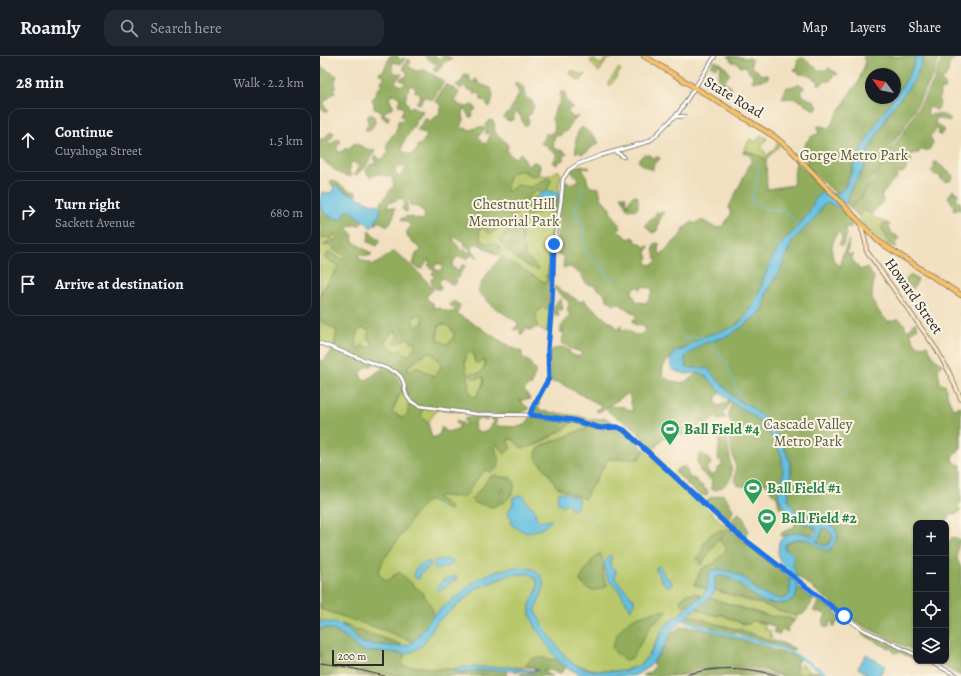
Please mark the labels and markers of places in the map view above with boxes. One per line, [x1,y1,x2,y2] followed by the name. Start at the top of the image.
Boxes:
[659,418,681,446] sports icon: Ball Field #4
[684,419,760,439] place label: Ball Field #4
[742,477,764,505] sports icon: Ball Field #1
[767,478,842,498] place label: Ball Field #1
[756,507,778,535] sports icon: Ball Field #2
[781,508,858,528] place label: Ball Field #2

